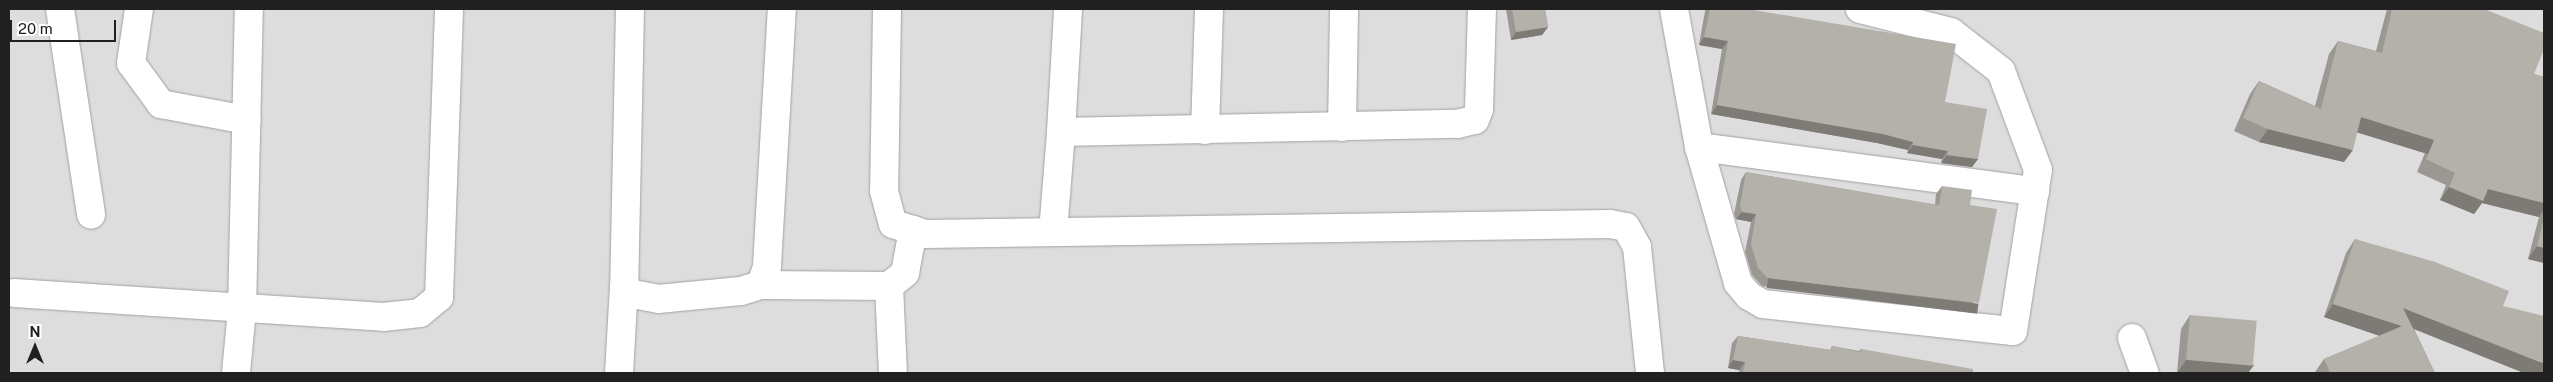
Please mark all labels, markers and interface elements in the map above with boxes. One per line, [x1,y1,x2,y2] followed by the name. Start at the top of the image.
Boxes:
[12,10,119,42] scale bar
[18,20,53,37] text: 20 m
[10,322,60,372] north arrow
[30,324,40,340] text: N

